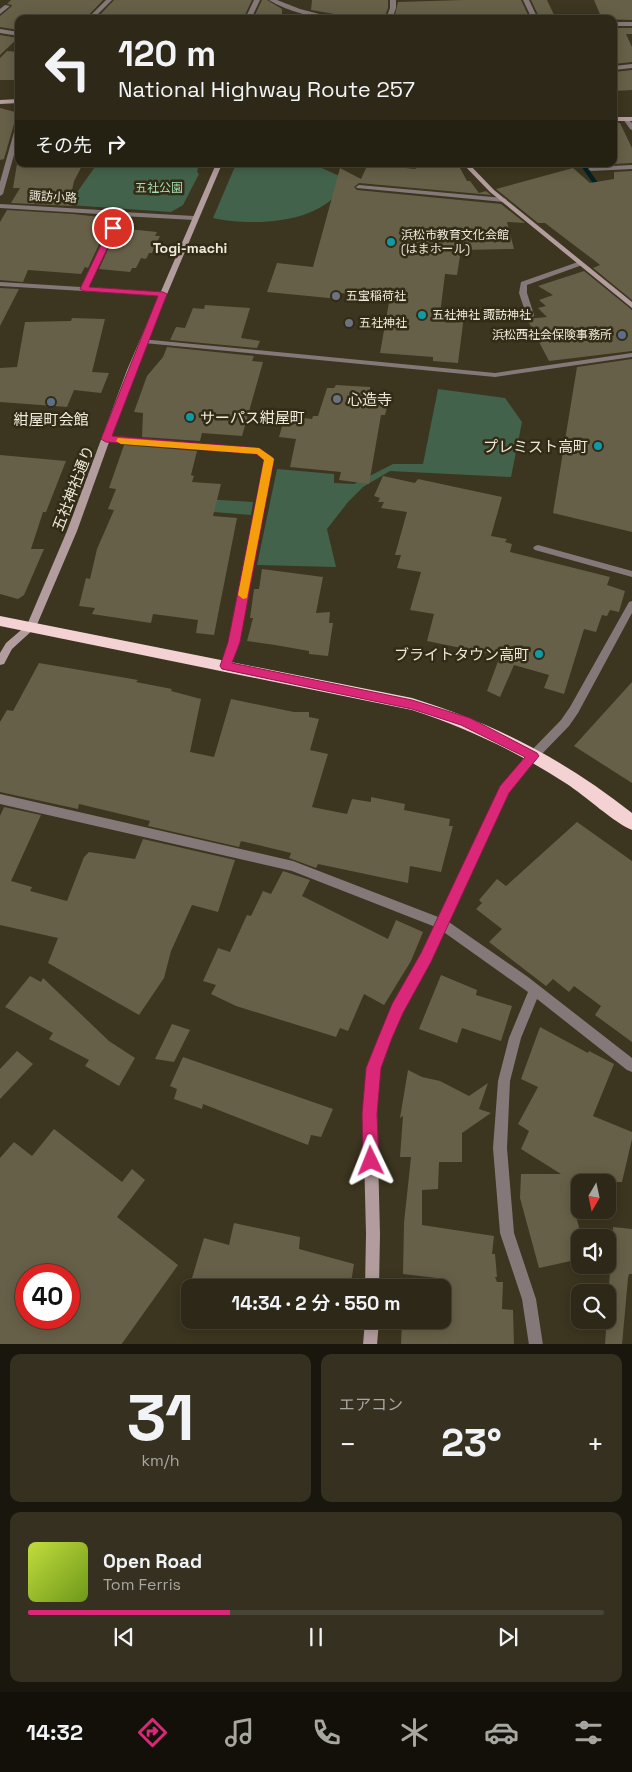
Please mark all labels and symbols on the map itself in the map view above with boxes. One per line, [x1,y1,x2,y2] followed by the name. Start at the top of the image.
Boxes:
[135,180,183,196] park label: 五社公園
[29,188,77,206] street label: 諏訪小路
[92,207,134,249] pin
[401,227,509,257] place label: 浜松市教育文化会館 (はまホール)
[385,236,397,248] marker: 浜松市教育文化会館 (はまホール)
[153,239,227,257] district label: Togi-machi
[346,288,406,304] place label: 五宝稲荷社
[330,290,342,302] marker: 五宝稲荷社
[432,307,531,323] place label: 五社神社 諏訪神社
[416,309,428,321] marker: 五社神社 諏訪神社
[359,315,407,331] place label: 五社神社
[343,317,355,329] marker: 五社神社
[492,327,612,343] place label: 浜松西社会保険事務所
[616,329,628,341] marker: 浜松西社会保険事務所
[347,390,392,409] place label: 心造寺
[331,393,343,405] marker: 心造寺
[45,396,57,408] marker: 紺屋町会館
[200,408,305,427] place label: サーパス紺屋町
[13,410,89,429] place label: 紺屋町会館
[184,411,196,423] marker: サーパス紺屋町
[483,437,588,456] place label: プレミスト高町
[592,440,604,452] marker: プレミスト高町
[48,443,98,533] street label: 五社神社通り
[394,645,529,664] place label: ブライトタウン高町
[533,648,545,660] marker: ブライトタウン高町
[344,1134,396,1186] position arrow
[571,1174,616,1219] north arrow
[15,1264,80,1329] speed limit sign: 40

